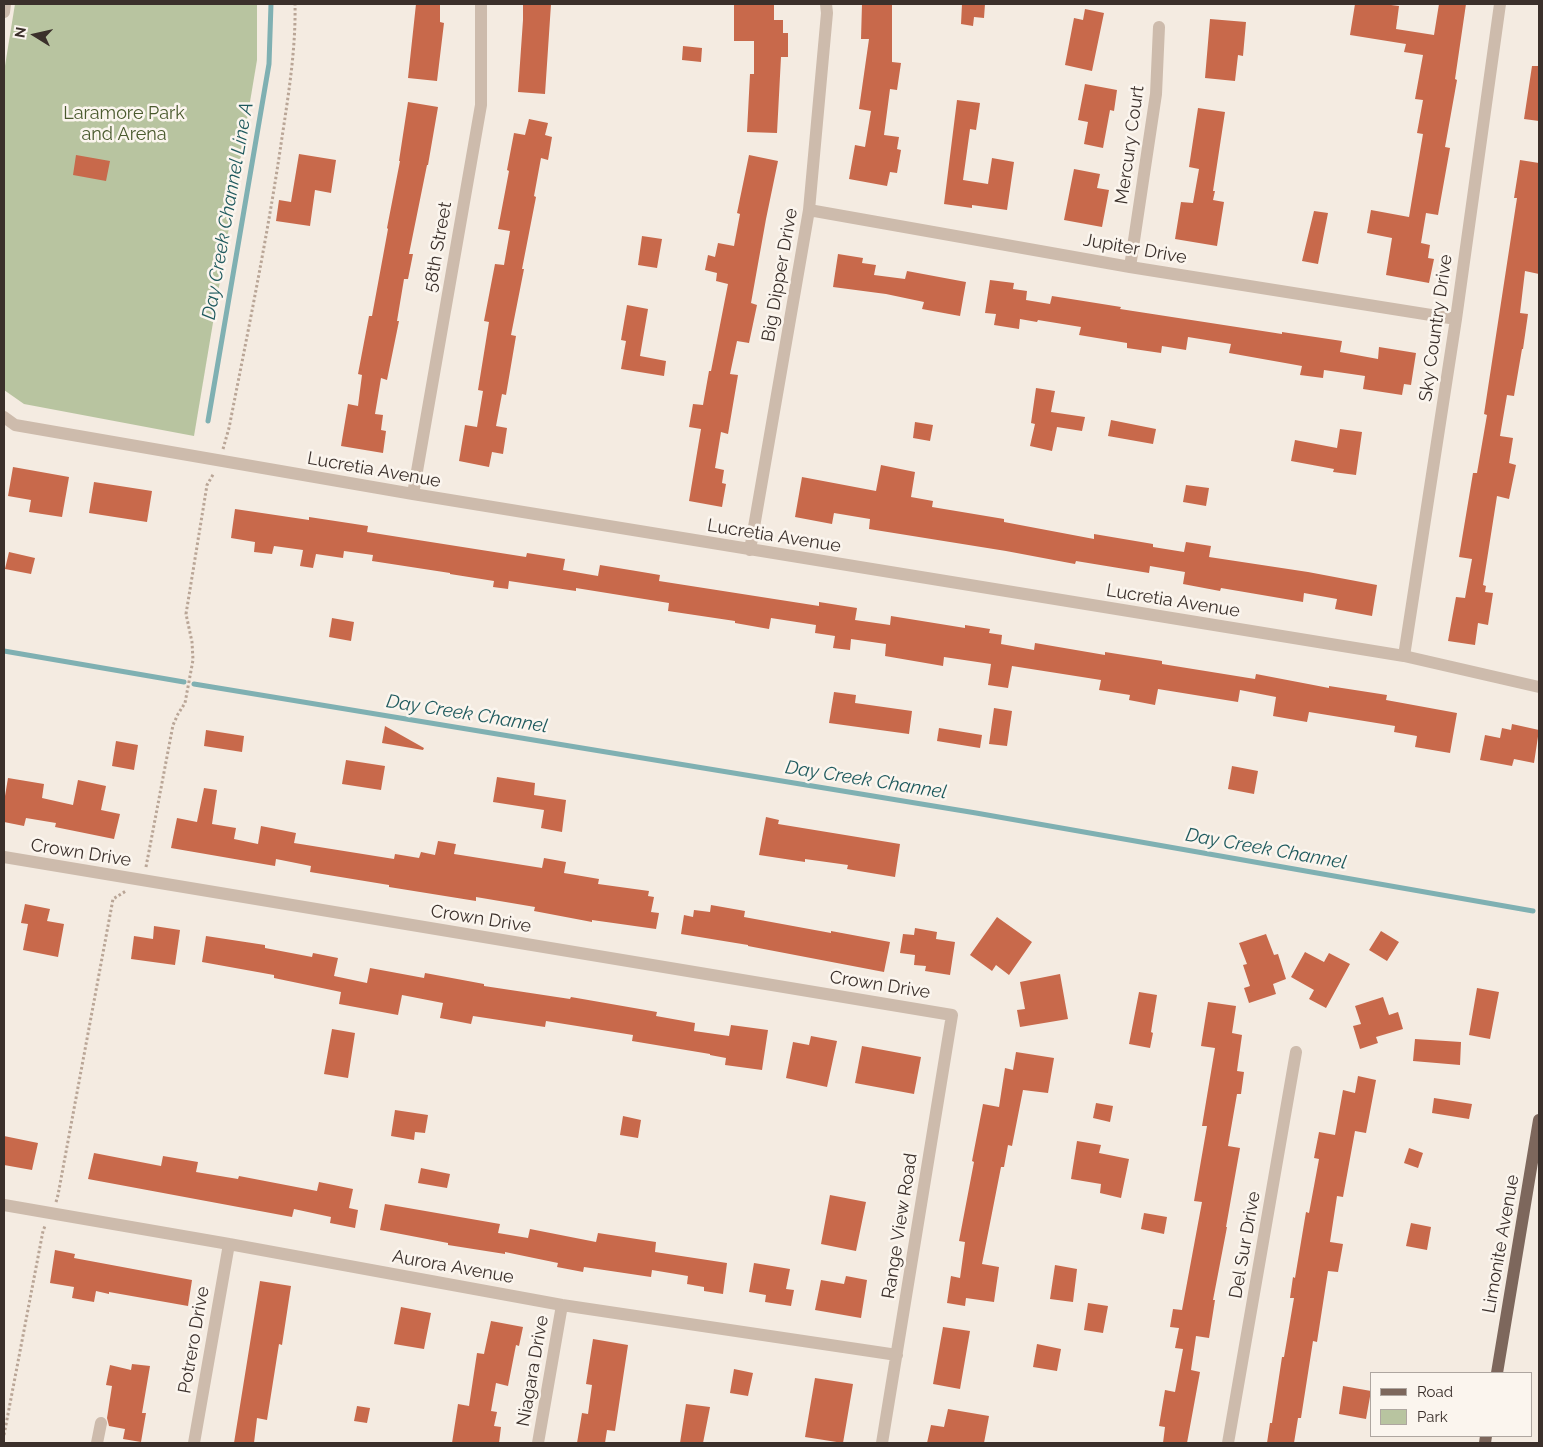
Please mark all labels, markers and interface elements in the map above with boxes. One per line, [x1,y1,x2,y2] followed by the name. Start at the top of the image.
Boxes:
[10,10,60,60] north arrow
[11,26,29,39] text: N
[1111,84,1149,206] street label: Mercury Court
[198,100,258,322] water label: Day Creek Channel Line A
[63,103,185,146] park label: Laramore Park and Arena
[419,200,457,294] street label: 58th Street
[758,207,802,343] street label: Big Dipper Drive
[1082,229,1188,269] street label: Jupiter Drive
[1415,253,1457,403] street label: Sky Country Drive
[306,448,442,492] street label: Lucretia Avenue
[706,515,842,557] street label: Lucretia Avenue
[1105,580,1241,622] street label: Lucretia Avenue
[385,690,549,738] water label: Day Creek Channel
[784,756,948,804] water label: Day Creek Channel
[1184,824,1348,874] water label: Day Creek Channel
[29,834,133,872] street label: Crown Drive
[429,900,533,938] street label: Crown Drive
[828,966,932,1004] street label: Crown Drive
[878,1152,922,1300] street label: Range View Road
[1478,1173,1524,1315] street label: Limonite Avenue
[1225,1190,1265,1300] street label: Del Sur Drive
[390,1246,516,1288] street label: Aurora Avenue
[174,1285,214,1395] street label: Potrero Drive
[513,1314,553,1428] street label: Niagara Drive
[1370,1372,1533,1437] legend
[1417,1383,1453,1401] text: Road
[1417,1408,1448,1426] text: Park

